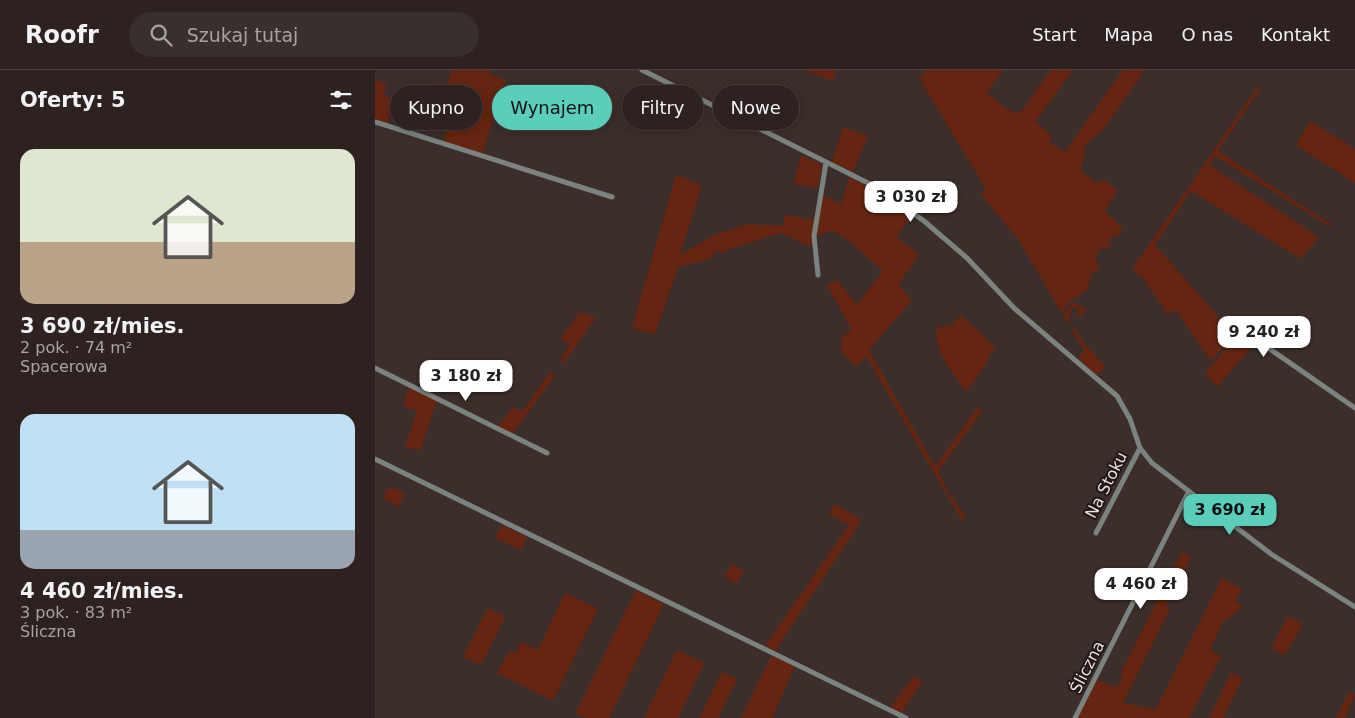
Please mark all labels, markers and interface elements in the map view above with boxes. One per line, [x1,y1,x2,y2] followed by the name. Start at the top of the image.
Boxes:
[129,12,479,57] search box
[25,21,99,49] text: Roofr
[147,21,175,49] icon: search
[187,24,298,46] text: Szukaj tutaj
[1032,24,1076,45] text: Start
[1104,24,1153,45] text: Mapa
[1181,24,1233,45] text: O nas
[1261,24,1330,45] text: Kontakt
[390,85,482,130] chip: Kupno
[492,85,612,130] chip: Wynajem
[622,85,703,130] chip: Filtry
[713,85,799,130] chip: Nowe
[327,86,355,114] icon: filters
[20,88,126,112] text: Oferty: 5
[859,180,963,223] pin: 3 030 zł
[143,182,233,272] icon: home
[876,187,946,206] text: 3 030 zł
[20,314,185,338] text: 3 690 zł/mies.
[1212,316,1316,358] pin: 9 240 zł
[1229,322,1299,341] text: 9 240 zł
[20,338,132,357] text: 2 pok. · 74 m²
[20,357,108,376] text: Spacerowa
[414,360,518,402] pin: 3 180 zł
[431,366,501,385] text: 3 180 zł
[143,447,233,537] icon: home
[1081,449,1131,521] street label: Na Stoku
[1178,494,1282,536] pin: 3 690 zł
[1195,500,1265,519] text: 3 690 zł
[1089,568,1193,610] pin: 4 460 zł
[1106,574,1176,593] text: 4 460 zł
[20,579,185,603] text: 4 460 zł/mies.
[20,603,132,622] text: 3 pok. · 83 m²
[20,622,76,641] text: Śliczna
[1066,638,1108,696] street label: Śliczna

